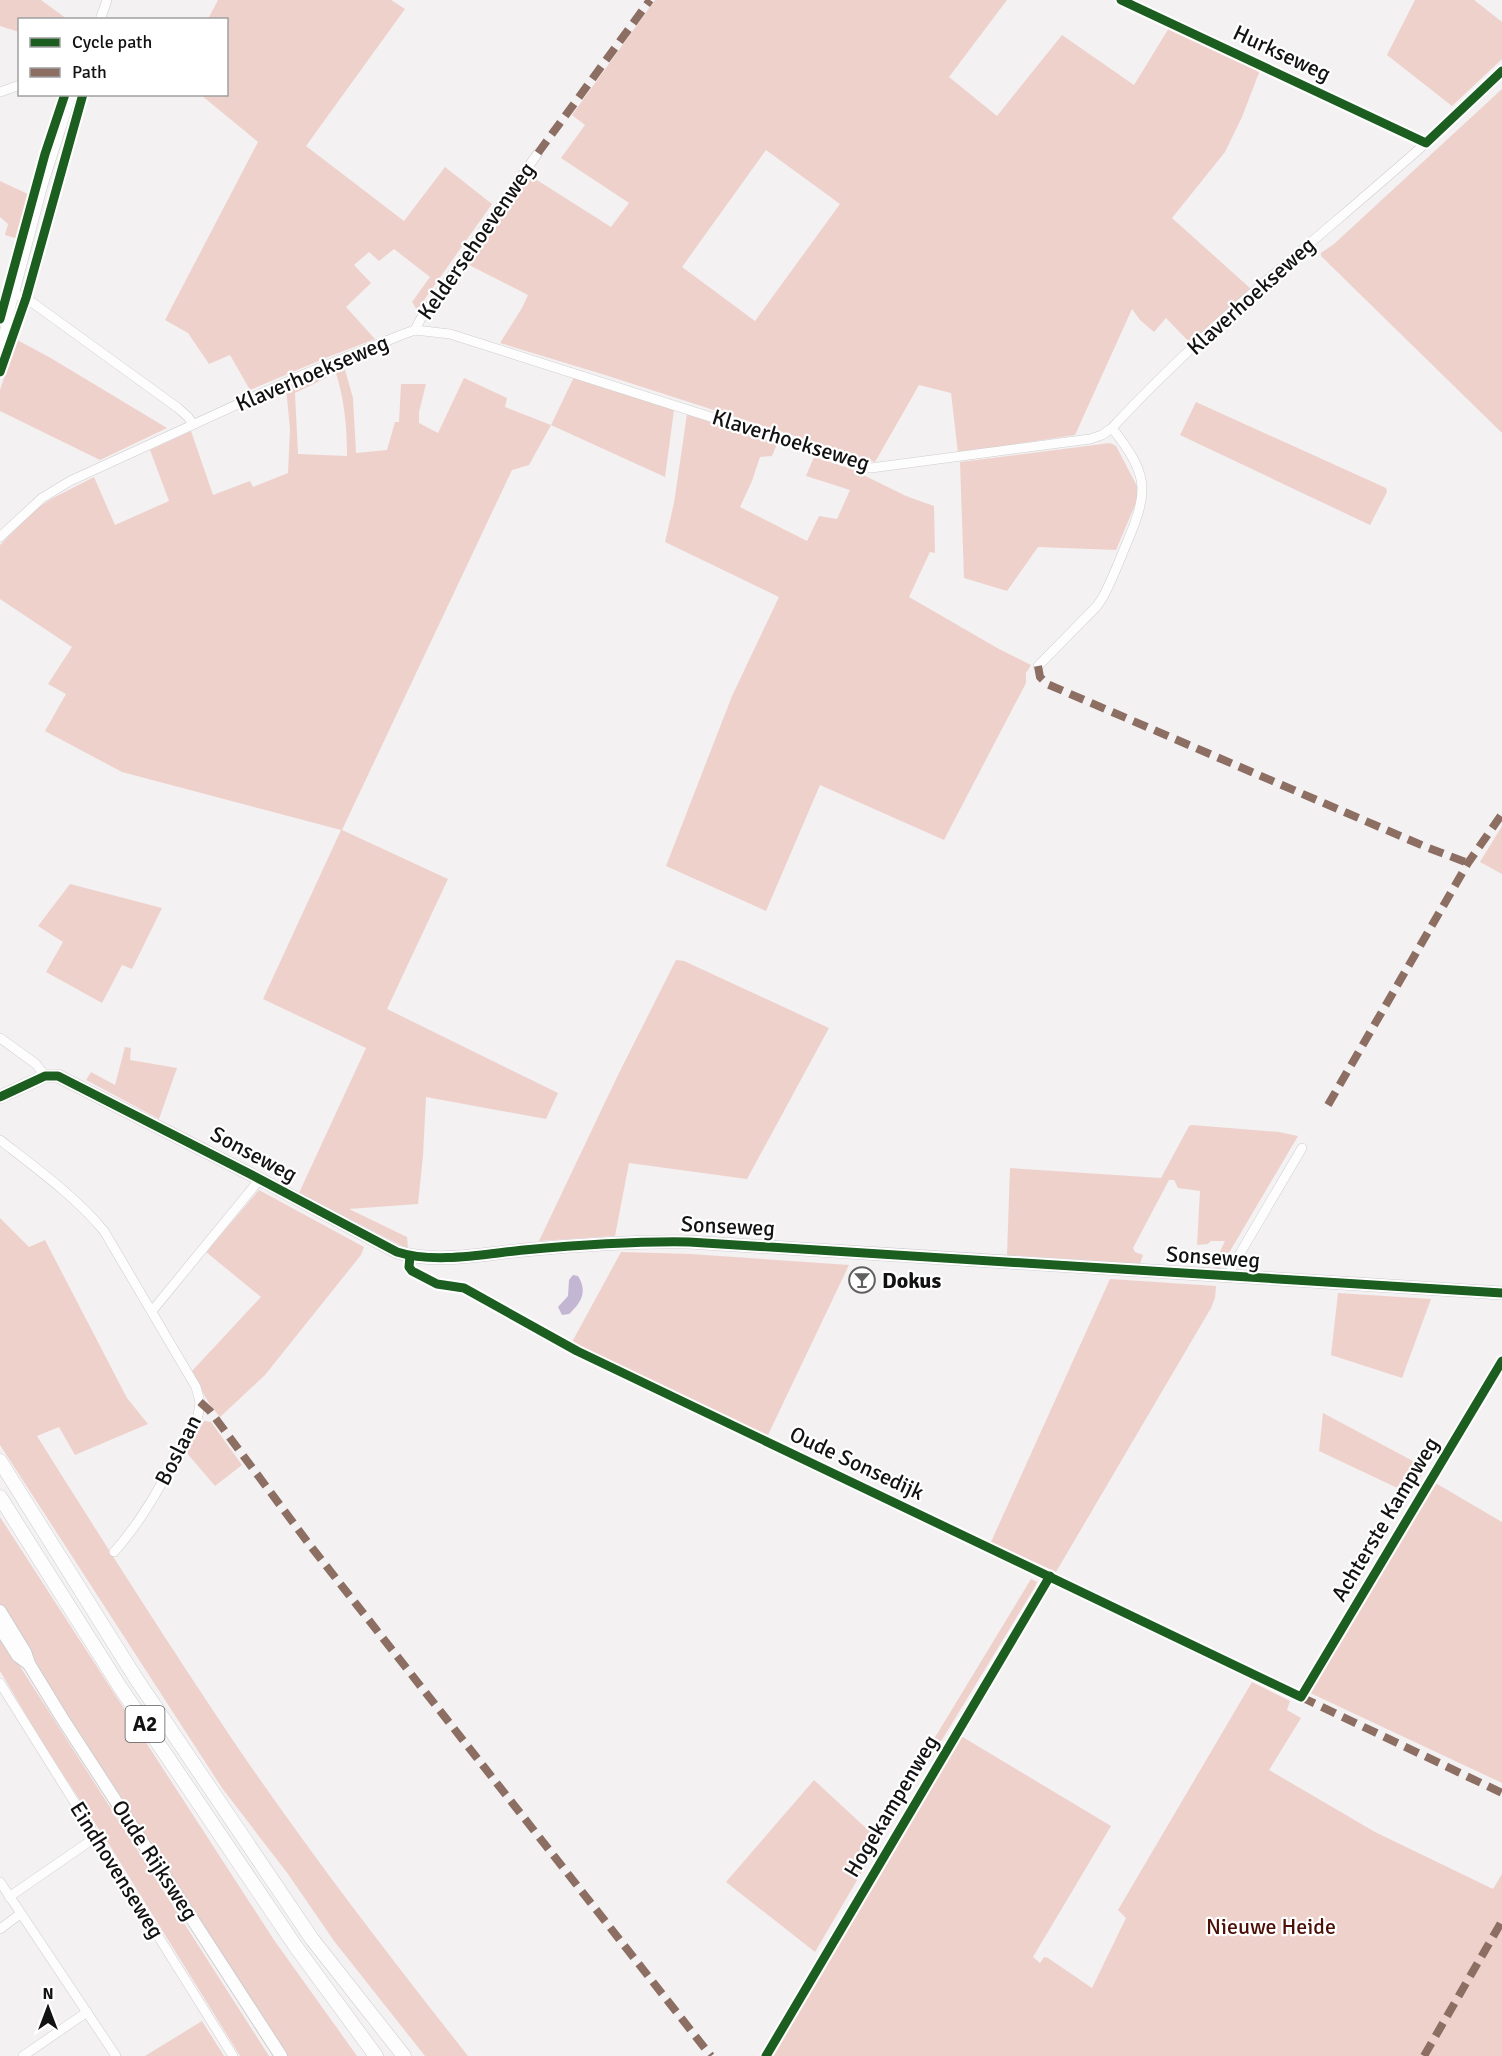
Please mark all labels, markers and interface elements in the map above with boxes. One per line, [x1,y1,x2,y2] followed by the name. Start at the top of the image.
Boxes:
[18,18,228,96] legend
[1229,19,1335,87] street label: Hurkseweg
[72,31,152,53] text: Cycle path
[72,61,107,83] text: Path
[412,157,540,325] street label: Keldersehoevenweg
[1181,231,1321,361] street label: Klaverhoekseweg
[232,329,392,417] street label: Klaverhoekseweg
[709,403,873,477] street label: Klaverhoekseweg
[206,1120,302,1188] street label: Sonseweg
[680,1210,776,1242] street label: Sonseweg
[1165,1240,1261,1274] street label: Sonseweg
[847,1265,877,1295] bar icon: Dokus
[882,1267,941,1294] place label: Dokus
[149,1410,207,1490] street label: Boslaan
[786,1420,928,1506] street label: Oude Sonsedijk
[1325,1432,1445,1606] street label: Achterste Kampweg
[126,1706,164,1742] road number: A2
[838,1730,944,1882] street label: Hogekampenweg
[106,1795,204,1925] street label: Oude Rijksweg
[64,1796,170,1944] street label: Eindhovenseweg
[1206,1913,1336,1940] park label: Nieuwe Heide
[18,1978,78,2038] north arrow
[42,1984,54,2004] text: N

